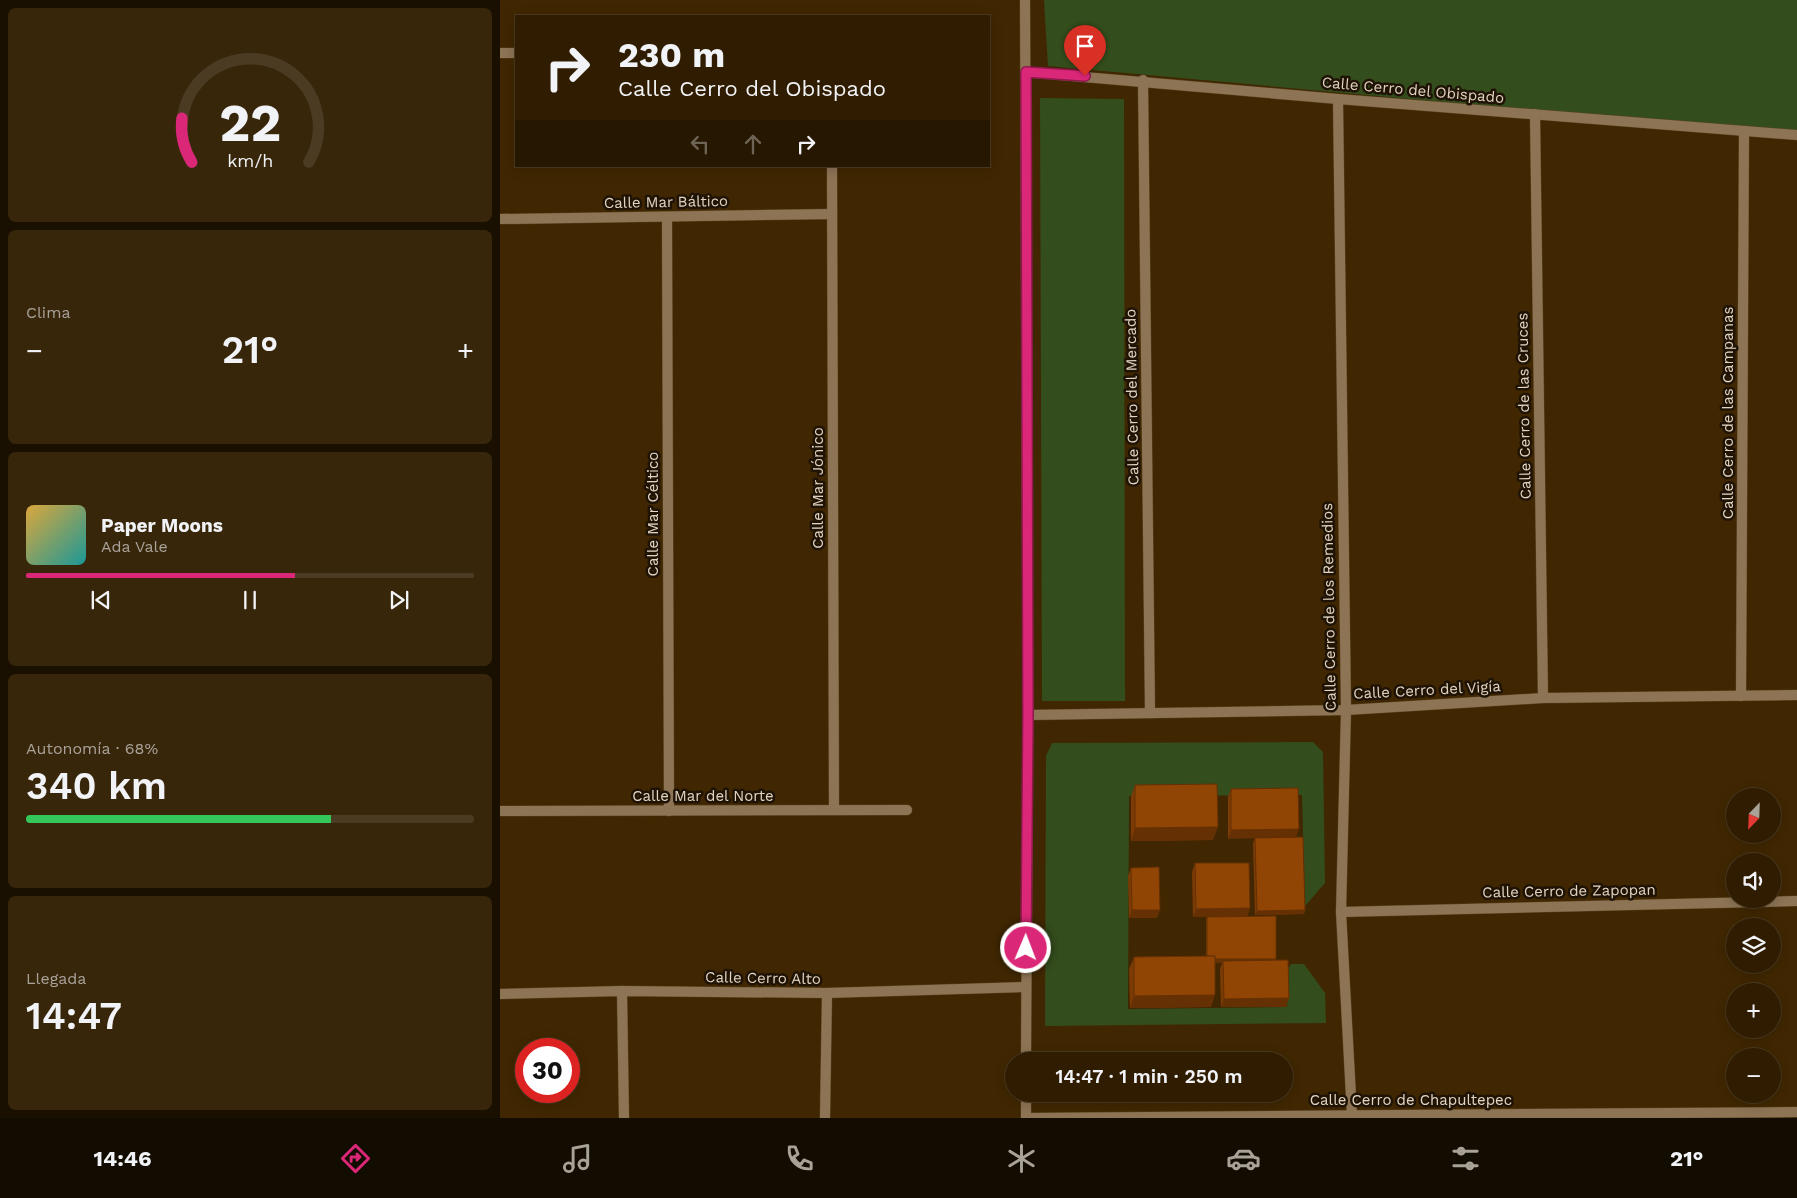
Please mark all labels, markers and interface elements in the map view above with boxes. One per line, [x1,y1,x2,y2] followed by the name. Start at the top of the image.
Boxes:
[1064,25,1106,76] pin
[1071,32,1099,60] icon: arrive
[618,34,725,76] text: 230 m
[535,35,600,100] icon: right
[1321,73,1505,107] street label: Calle Cerro del Obispado
[618,76,886,101] text: Calle Cerro del Obispado
[219,93,281,154] text: 22
[686,130,714,158] icon: left
[739,130,767,158] icon: ahead
[792,130,820,158] icon: right
[227,150,273,171] text: km/h
[604,192,728,212] street label: Calle Mar Báltico
[26,303,70,322] text: Clima
[1719,307,1737,519] street label: Calle Cerro de las Campanas
[1121,309,1143,485] street label: Calle Cerro del Mercado
[1513,312,1535,499] street label: Calle Cerro de las Cruces
[222,328,278,372] text: 21°
[26,334,43,367] text: −
[457,334,474,367] text: +
[809,427,827,549] street label: Calle Mar Jónico
[644,452,662,576] street label: Calle Mar Céltico
[1318,503,1340,711] street label: Calle Cerro de los Remedios
[101,514,223,537] text: Paper Moons
[101,537,168,556] text: Ada Vale
[87,586,115,614] icon: previous
[236,586,264,614] icon: pause
[385,586,413,614] icon: next
[1353,677,1502,703] street label: Calle Cerro del Vigía
[26,739,158,758] text: Autonomía · 68%
[26,764,167,808] text: 340 km
[632,787,774,805] street label: Calle Mar del Norte
[1726,788,1781,842] north arrow
[1726,788,1781,1103] map controls
[1726,853,1781,908] button: sound
[1482,880,1656,902] street label: Calle Cerro de Zapopan
[1726,918,1781,973] button: layers
[999,921,1051,973] position arrow
[705,968,821,988] street label: Calle Cerro Alto
[26,969,86,988] text: Llegada
[1726,983,1781,1038] button: +
[26,994,122,1038] text: 14:47
[515,1038,580,1103] speed limit sign: 30
[1726,1048,1781,1103] button: −
[1055,1065,1243,1088] text: 14:47 · 1 min · 250 m
[1310,1091,1512,1109] street label: Calle Cerro de Chapultepec
[338,1141,373,1176] icon: directions
[560,1141,595,1176] icon: music
[782,1141,817,1176] icon: phone
[1004,1141,1039,1176] icon: climate
[1226,1141,1261,1176] icon: car
[1448,1141,1483,1176] icon: filters
[93,1146,152,1171] text: 14:46
[1670,1146,1704,1171] text: 21°

